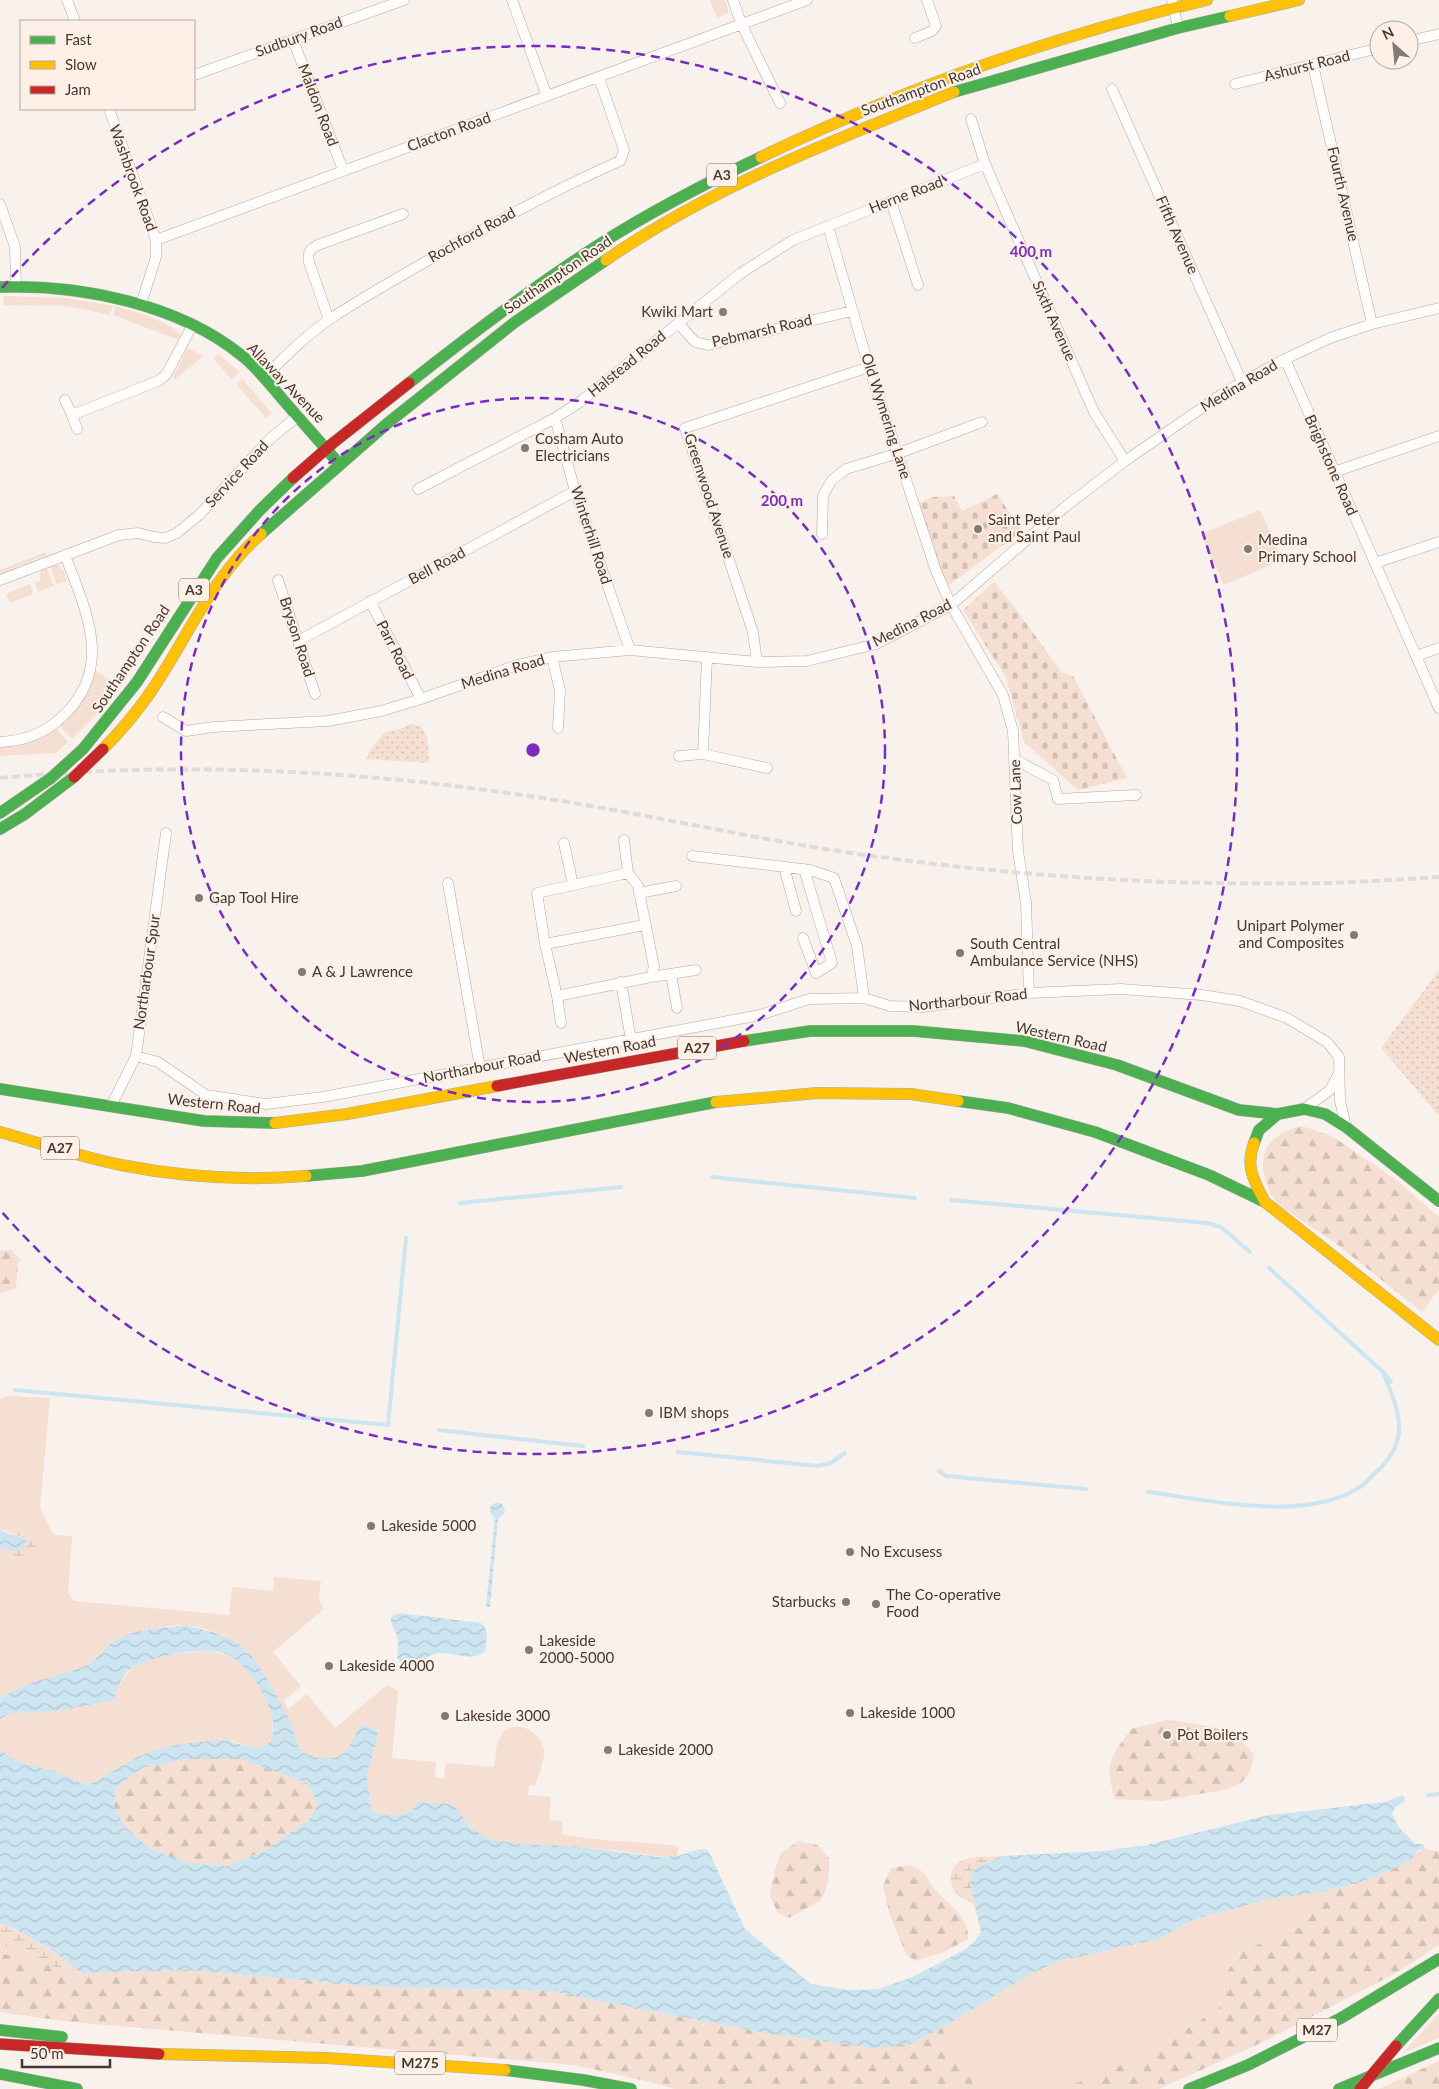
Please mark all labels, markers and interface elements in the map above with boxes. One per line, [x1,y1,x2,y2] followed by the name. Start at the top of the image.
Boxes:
[253,12,345,60] street label: Sudbury Road
[20,20,195,110] legend
[1369,20,1419,70] north arrow
[1379,23,1397,43] text: N
[65,30,92,48] text: Fast
[1262,46,1352,84] street label: Ashurst Road
[65,55,97,73] text: Slow
[858,59,983,119] street label: Southampton Road
[295,61,343,149] street label: Maldon Road
[65,80,91,98] text: Jam
[404,108,493,154] street label: Clacton Road
[106,122,162,233] street label: Washbrook Road
[1324,145,1364,243] street label: Fourth Avenue
[707,164,737,186] road number: A3
[866,172,945,216] street label: Herne Road
[1153,193,1203,277] street label: Fifth Avenue
[425,203,518,266] street label: Rochford Road
[500,231,615,317] street label: Southampton Road
[1010,242,1052,260] text: 400 m
[1029,278,1081,364] street label: Sixth Avenue
[641,302,714,320] place label: Kwiki Mart
[717,306,729,318] marker: Kwiki Mart
[710,310,814,350] street label: Pebmarsh Road
[584,326,669,400] street label: Halstead Road
[244,339,329,426] street label: Allaway Avenue
[858,350,916,481] street label: Old Wymering Lane
[1197,355,1280,415] street label: Medina Road
[1302,411,1362,518] street label: Brighstone Road
[535,429,624,464] place label: Cosham Auto Electricians
[681,431,739,560] street label: Greenwood Avenue
[201,436,272,510] street label: Service Road
[519,442,531,454] marker: Cosham Auto Electricians
[568,483,616,586] street label: Winterhill Road
[761,491,803,509] text: 200 m
[988,510,1081,545] place label: Saint Peter and Saint Paul
[972,523,984,535] marker: Saint Peter and Saint Paul
[1258,530,1357,565] place label: Medina Primary School
[405,543,468,588] street label: Bell Road
[1242,543,1254,555] marker: Medina Primary School
[179,578,209,602] road number: A3
[277,594,319,679] street label: Bryson Road
[869,594,954,650] street label: Medina Road
[87,601,173,716] street label: Southampton Road
[373,617,418,682] street label: Parr Road
[459,650,547,692] street label: Medina Road
[524,741,542,759] centre of rings
[1005,759,1025,825] street label: Cow Lane
[209,888,299,906] place label: Gap Tool Hire
[193,892,205,904] marker: Gap Tool Hire
[129,912,163,1031] street label: Northarbour Spur
[1237,916,1345,951] place label: Unipart Polymer and Composites
[1348,929,1360,941] marker: Unipart Polymer and Composites
[970,934,1138,969] place label: South Central Ambulance Service (NHS)
[954,947,966,959] marker: South Central Ambulance Service (NHS)
[312,962,413,980] place label: A & J Lawrence
[296,966,308,978] marker: A & J Lawrence
[908,984,1028,1014] street label: Northarbour Road
[1014,1017,1109,1055] street label: Western Road
[562,1031,657,1067] street label: Western Road
[678,1036,716,1060] road number: A27
[422,1046,542,1086] street label: Northarbour Road
[167,1089,261,1117] street label: Western Road
[41,1136,79,1160] road number: A27
[659,1403,729,1421] place label: IBM shops
[643,1407,655,1419] marker: IBM shops
[381,1516,477,1534] place label: Lakeside 5000
[365,1520,377,1532] marker: Lakeside 5000
[860,1542,942,1560] place label: No Excusess
[844,1546,856,1558] marker: No Excusess
[886,1585,1001,1620] place label: The Co-operative Food
[772,1592,836,1610] place label: Starbucks
[840,1596,852,1608] marker: Starbucks
[870,1598,882,1610] marker: The Co-operative Food
[539,1631,614,1666] place label: Lakeside 2000-5000
[523,1644,535,1656] marker: Lakeside 2000-5000
[339,1656,435,1674] place label: Lakeside 4000
[323,1660,335,1672] marker: Lakeside 4000
[860,1703,956,1721] place label: Lakeside 1000
[455,1706,551,1724] place label: Lakeside 3000
[844,1707,856,1719] marker: Lakeside 1000
[439,1710,451,1722] marker: Lakeside 3000
[1177,1725,1248,1743] place label: Pot Boilers
[1161,1729,1173,1741] marker: Pot Boilers
[618,1740,714,1758] place label: Lakeside 2000
[602,1744,614,1756] marker: Lakeside 2000
[1297,2018,1337,2042] road number: M27
[22,2036,110,2068] scale bar
[30,2044,64,2062] text: 50 m
[395,2052,445,2074] road number: M275

